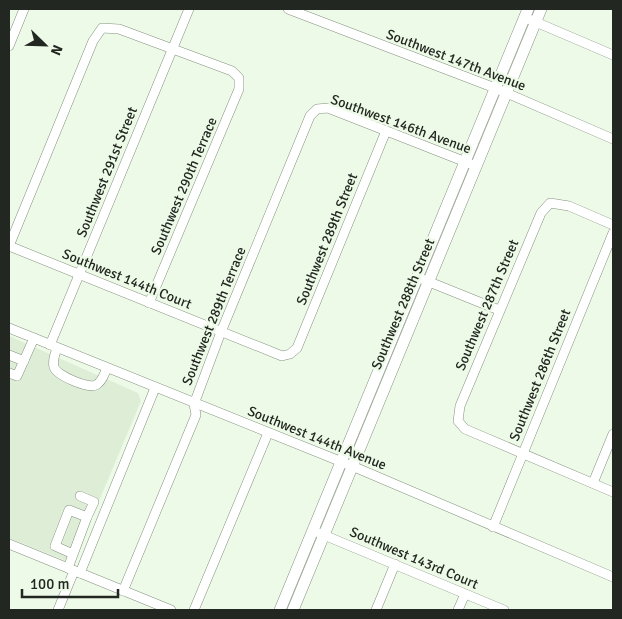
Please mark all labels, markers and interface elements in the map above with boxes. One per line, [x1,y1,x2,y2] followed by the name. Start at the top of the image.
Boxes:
[20,20,70,70] north arrow
[384,26,528,94] street label: Southwest 147th Avenue
[47,42,66,58] text: N
[328,91,474,157] street label: Southwest 146th Avenue
[73,104,141,240] street label: Southwest 291st Street
[147,115,221,257] street label: Southwest 290th Terrace
[293,170,361,307] street label: Southwest 289th Street
[368,236,438,372] street label: Southwest 288th Street
[452,237,522,373] street label: Southwest 287th Street
[178,244,250,388] street label: Southwest 289th Terrace
[60,245,194,313] street label: Southwest 144th Court
[506,306,574,443] street label: Southwest 286th Street
[245,402,389,474] street label: Southwest 144th Avenue
[347,523,481,593] street label: Southwest 143rd Court
[22,566,119,598] scale bar
[30,575,70,593] text: 100 m

